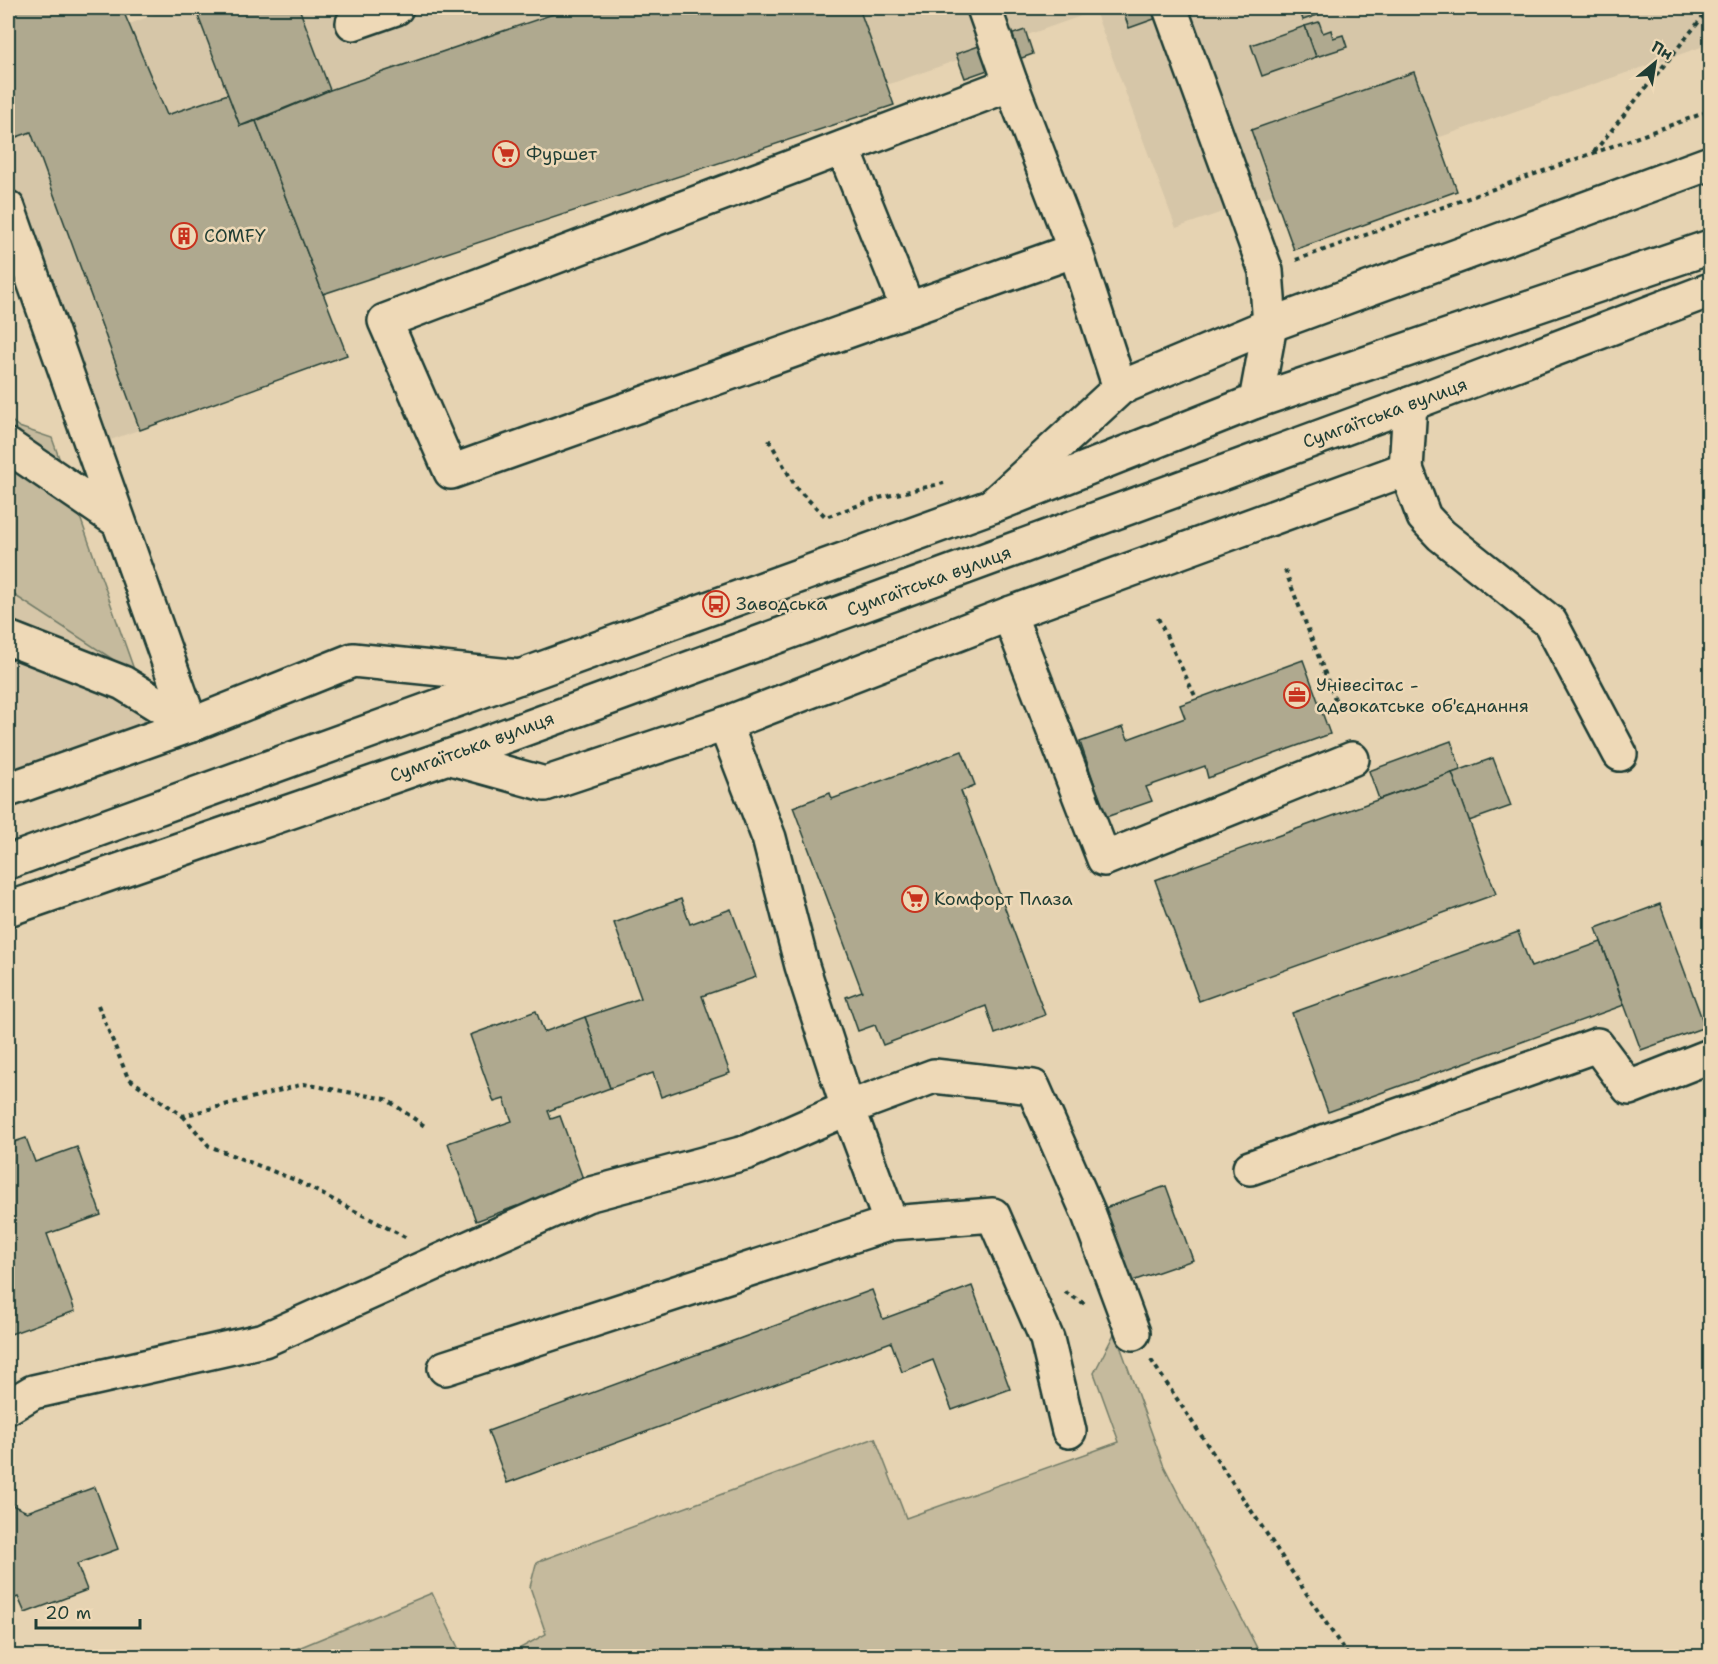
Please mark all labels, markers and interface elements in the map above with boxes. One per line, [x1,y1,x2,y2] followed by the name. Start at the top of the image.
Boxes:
[1625,33,1685,93] north arrow
[1648,36,1677,65] text: Пн
[491,139,521,169] supermarket icon: Фуршет
[526,142,598,166] place label: Фуршет
[169,221,199,251] building icon: COMFY
[204,224,266,248] place label: COMFY
[1299,372,1471,454] street label: Сумгаїтська вулиця
[843,540,1015,622] street label: Сумгаїтська вулиця
[701,589,731,619] bus stop icon: Заводська
[736,592,827,616] place label: Заводська
[1316,673,1529,718] place label: Унівесітас - адвокатське об'єднання
[1282,680,1312,710] office icon: Унівесітас - адвокатське об'єднання
[386,706,558,788] street label: Сумгаїтська вулиця
[900,884,930,914] supermarket icon: Комфорт Плаза
[934,887,1073,911] place label: Комфорт Плаза
[36,1592,140,1630] scale bar
[45,1601,91,1625] text: 20 m

